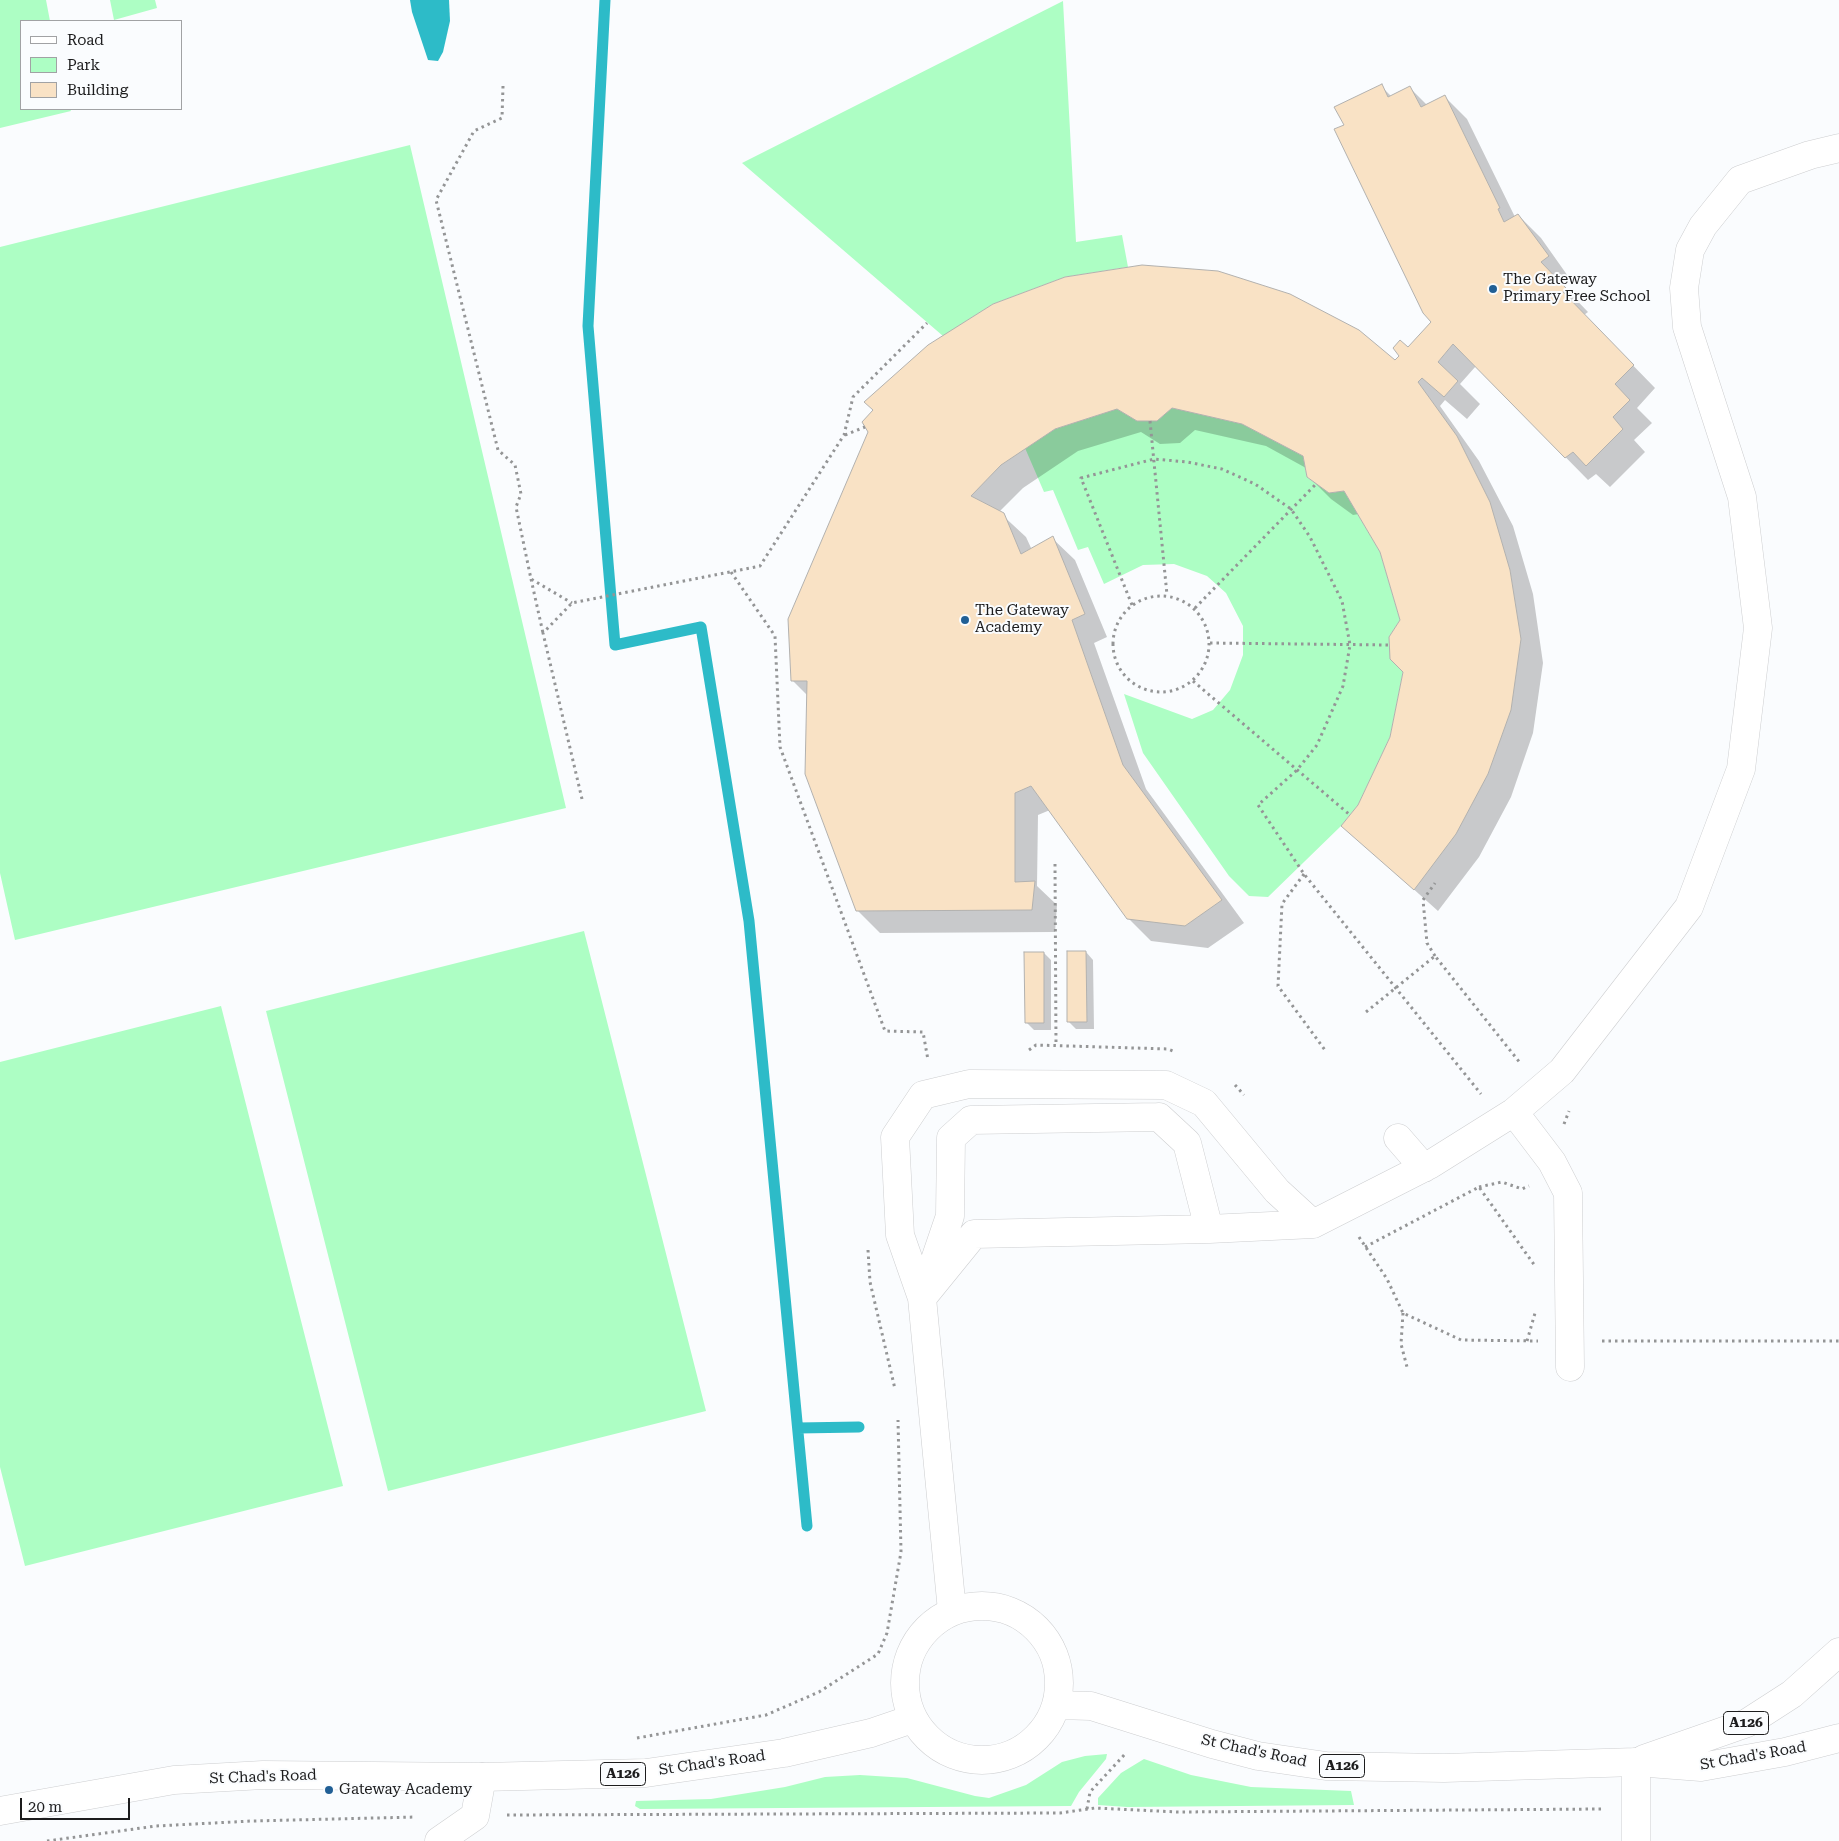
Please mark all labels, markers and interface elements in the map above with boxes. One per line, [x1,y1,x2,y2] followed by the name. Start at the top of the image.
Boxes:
[20,20,182,110] legend
[67,31,104,49] text: Road
[67,56,100,74] text: Park
[67,81,128,99] text: Building
[1503,271,1650,306] place label: The Gateway Primary Free School
[1487,283,1499,295] marker: The Gateway Primary Free School
[975,602,1069,637] place label: The Gateway Academy
[959,614,971,626] marker: The Gateway Academy
[1724,1712,1768,1735] road number: A126
[1200,1731,1308,1771] street label: St Chad's Road
[1699,1738,1807,1774] street label: St Chad's Road
[658,1747,766,1779] street label: St Chad's Road
[1320,1754,1364,1778] road number: A126
[600,1762,646,1786] road number: A126
[209,1766,317,1788] street label: St Chad's Road
[339,1781,472,1799] place label: Gateway Academy
[323,1784,335,1796] marker: Gateway Academy
[22,1788,132,1820] scale bar
[28,1798,62,1816] text: 20 m

